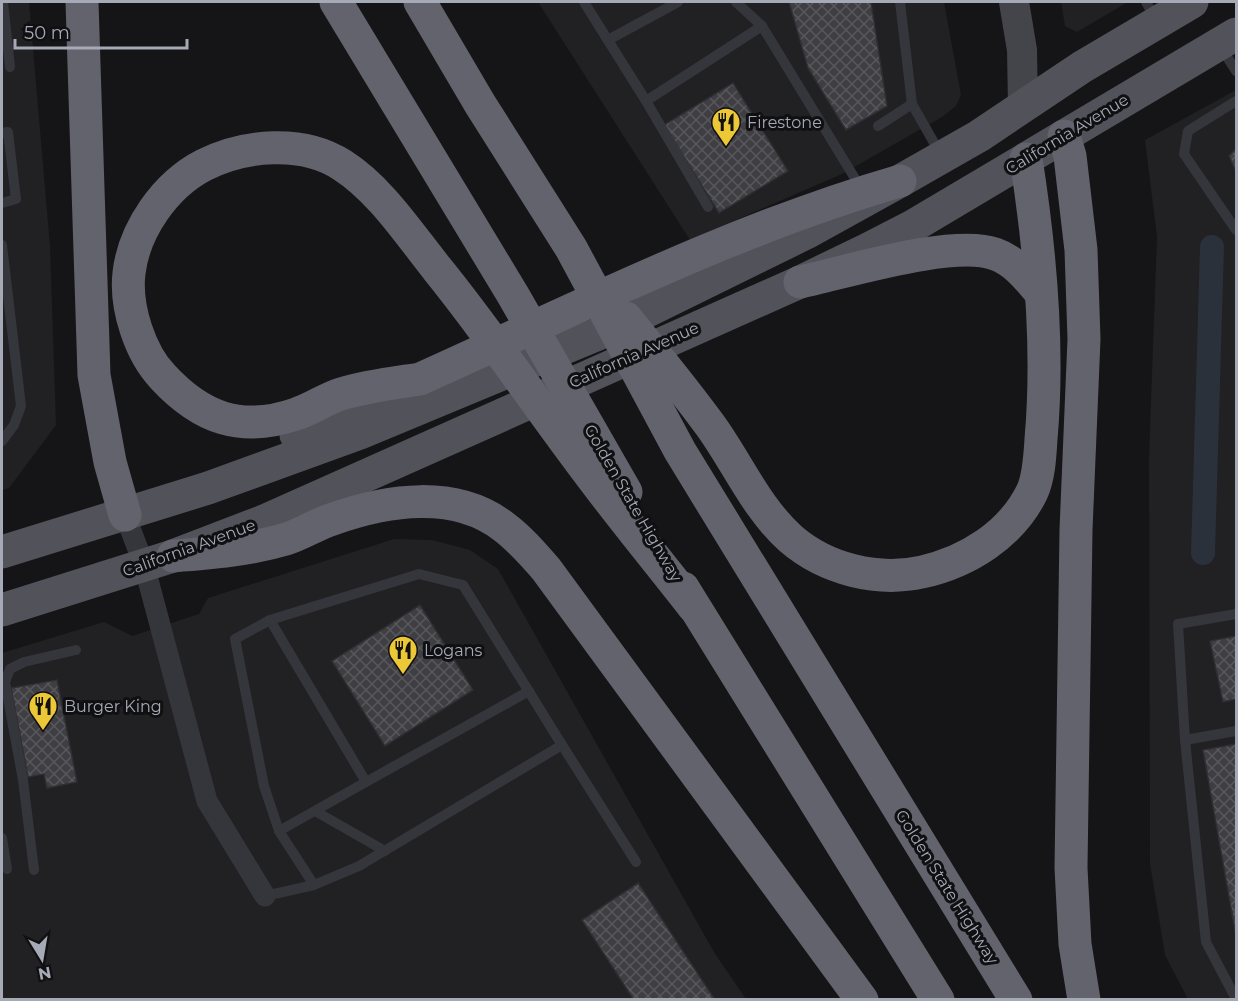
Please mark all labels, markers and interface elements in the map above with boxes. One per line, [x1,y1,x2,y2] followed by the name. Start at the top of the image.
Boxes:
[15,12,188,50] scale bar
[24,22,70,44] text: 50 m
[1002,90,1132,178] street label: California Avenue
[710,106,742,148] restaurant icon: Firestone
[747,113,822,132] place label: Firestone
[566,318,702,392] street label: California Avenue
[580,421,686,585] street label: Golden State Highway
[120,515,258,581] street label: California Avenue
[387,634,419,676] restaurant icon: Logans
[424,641,483,660] place label: Logans
[27,690,59,732] restaurant icon: Burger King
[64,697,162,716] place label: Burger King
[892,806,1002,968] street label: Golden State Highway
[12,929,72,989] north arrow
[37,963,53,984] text: N

